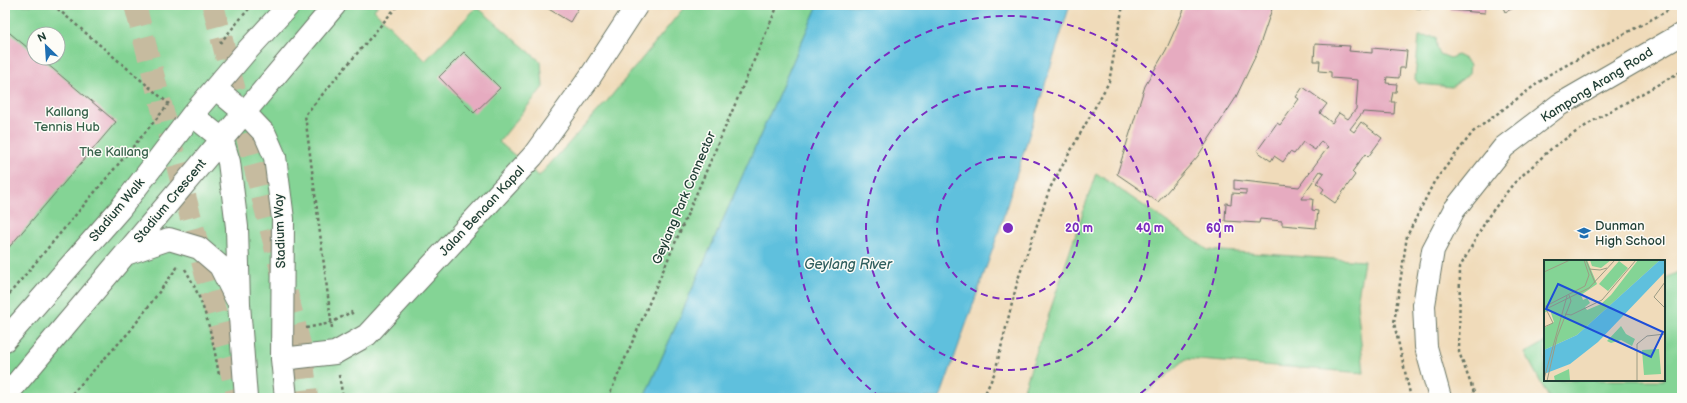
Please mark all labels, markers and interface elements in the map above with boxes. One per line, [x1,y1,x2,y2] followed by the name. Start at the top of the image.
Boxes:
[26,26,66,66] north arrow
[35,30,48,45] text: N
[1538,44,1656,126] street label: Kampong Arang Road
[34,104,100,135] park label: Kallang Tennis Hub
[649,129,719,267] street label: Geylang Park Connector
[79,144,149,160] park label: The Kallang
[130,156,210,246] street label: Stadium Crescent
[436,162,528,260] street label: Jalan Benaan Kapal
[86,174,149,245] street label: Stadium Walk
[271,193,289,269] street label: Stadium Way
[1595,218,1665,249] place label: Dunman High School
[1001,221,1015,235] centre of rings
[1065,221,1093,236] text: 20 m
[1136,221,1164,236] text: 40 m
[1206,221,1234,236] text: 60 m
[1576,225,1592,241] school or university icon: Dunman High School
[804,256,893,273] water label: Geylang River
[1544,260,1665,381] inset map

